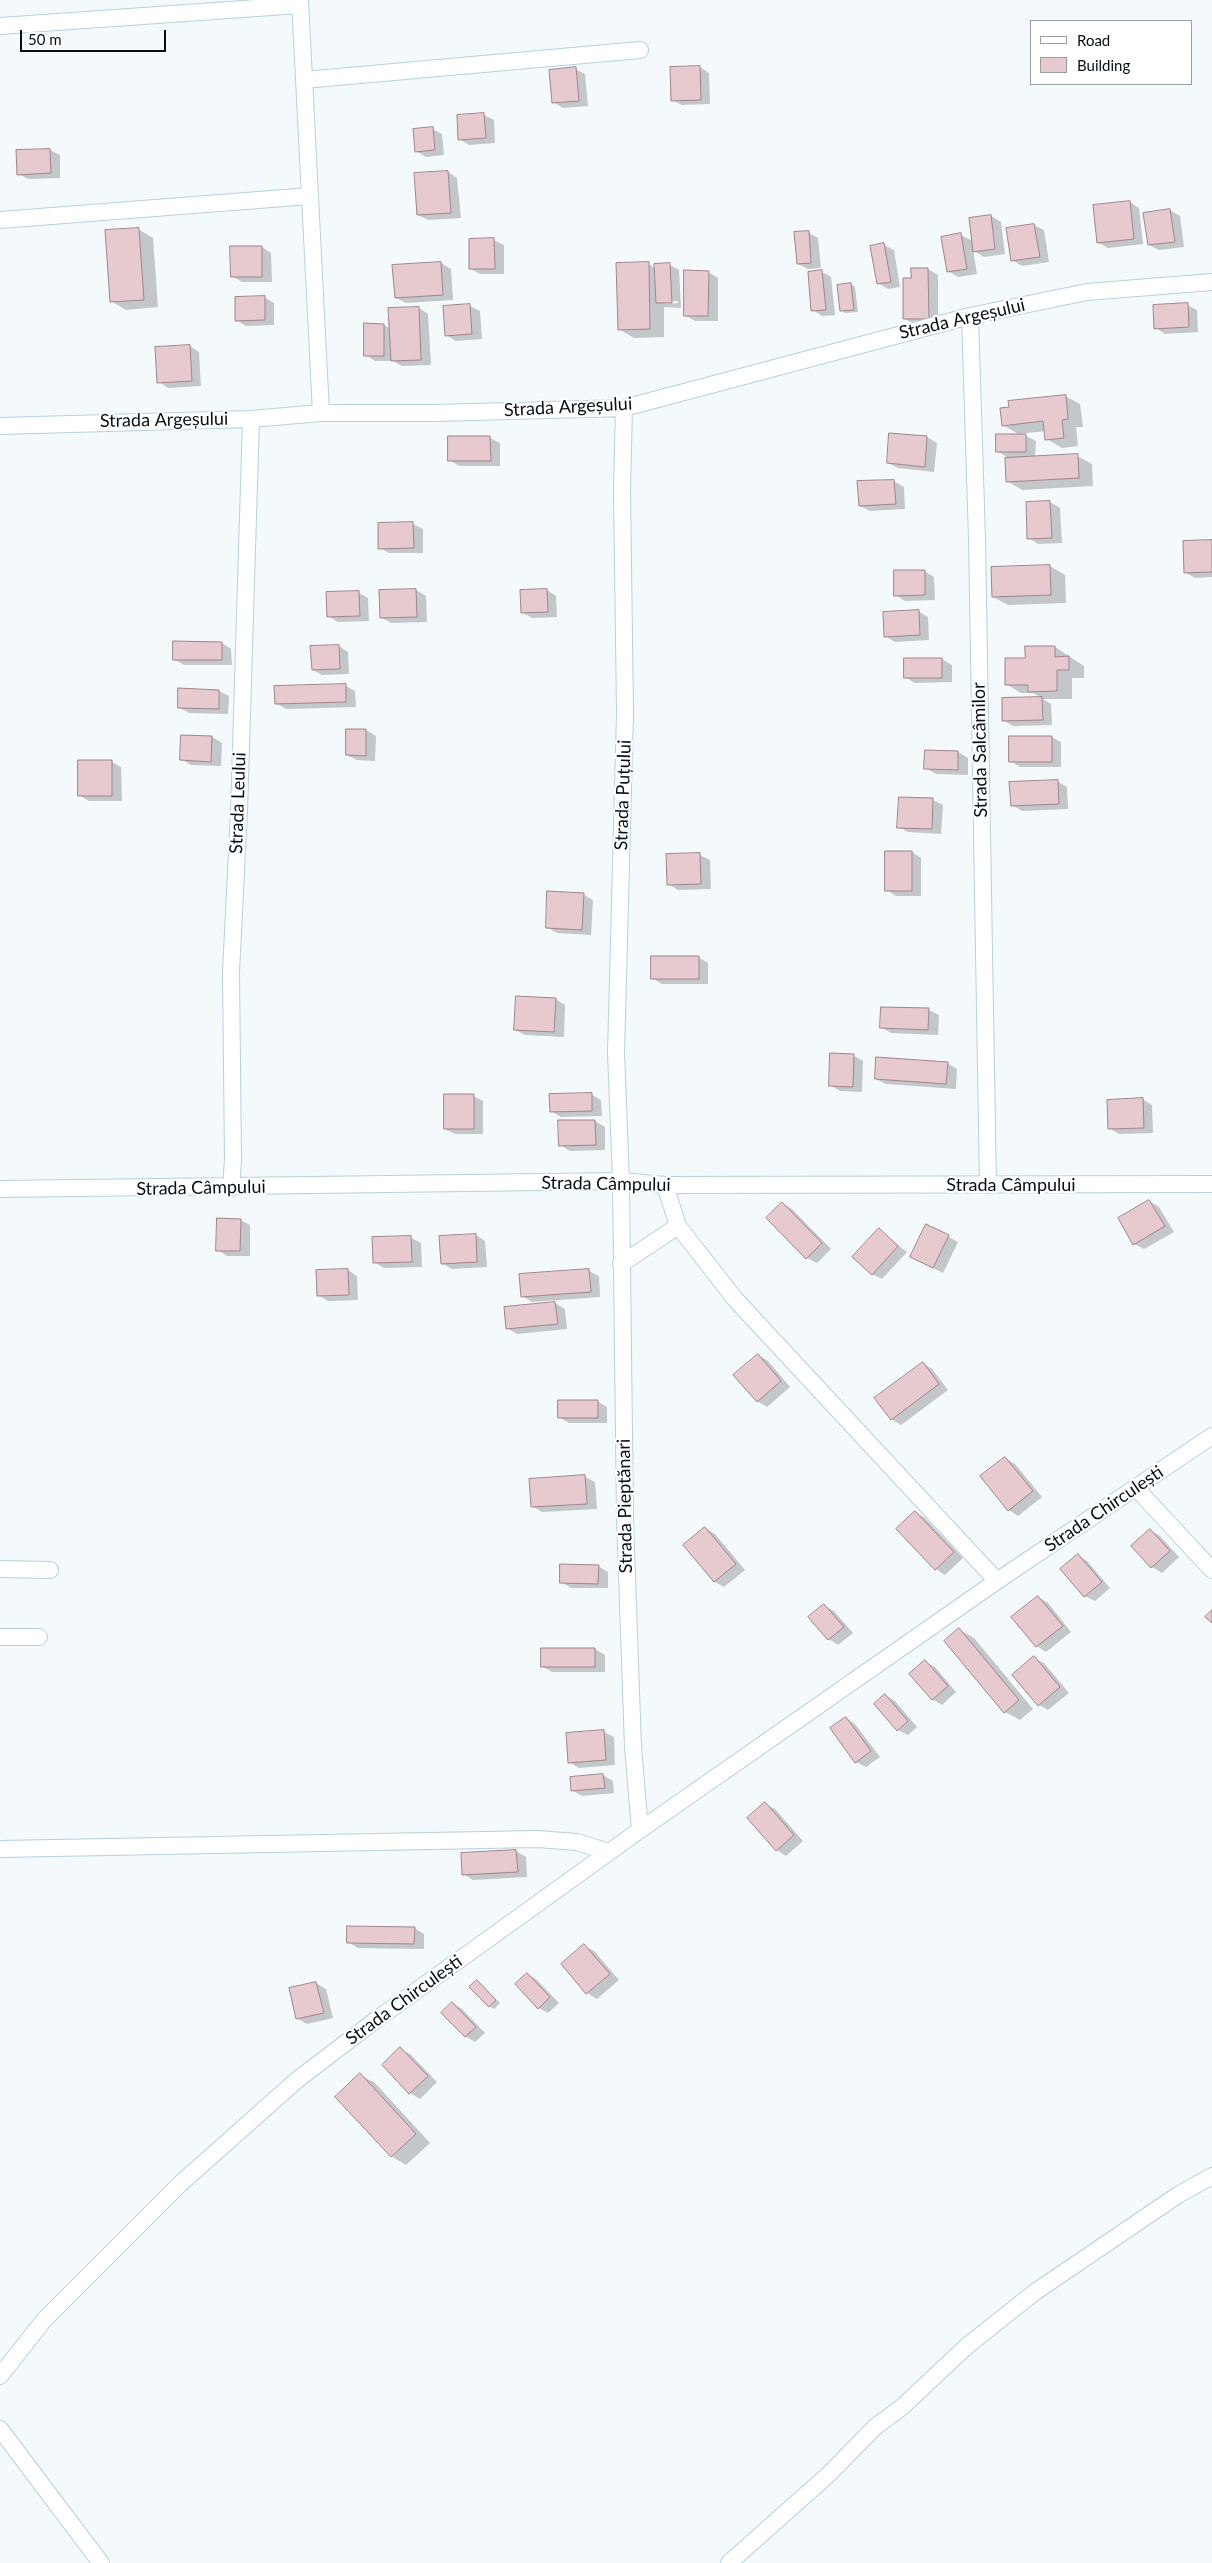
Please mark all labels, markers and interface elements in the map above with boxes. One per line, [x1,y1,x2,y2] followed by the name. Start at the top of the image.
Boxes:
[22,20,169,52] scale bar
[1030,20,1192,85] legend
[28,30,62,48] text: 50 m
[1077,31,1110,49] text: Road
[1077,56,1130,74] text: Building
[897,294,1027,344] street label: Strada Argeșului
[503,393,633,421] street label: Strada Argeșului
[100,408,228,432] street label: Strada Argeșului
[968,682,992,818] street label: Strada Salcâmilor
[610,739,636,851] street label: Strada Puțului
[225,752,251,854] street label: Strada Leului
[541,1172,671,1196] street label: Strada Câmpului
[946,1174,1076,1196] street label: Strada Câmpului
[136,1176,266,1200] street label: Strada Câmpului
[613,1439,637,1573] street label: Strada Pieptănari
[1040,1461,1168,1557] street label: Strada Chirculești
[342,1951,466,2049] street label: Strada Chirculești

